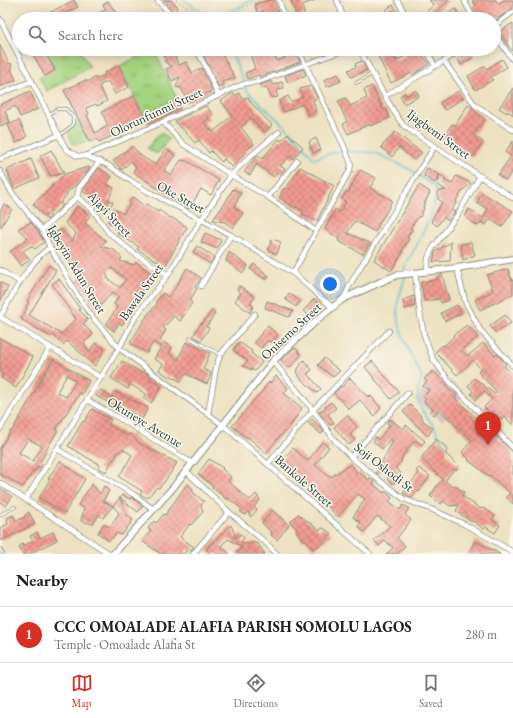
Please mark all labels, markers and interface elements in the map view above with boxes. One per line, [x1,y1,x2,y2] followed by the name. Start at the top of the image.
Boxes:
[12,12,501,56] search box
[26,23,48,45] icon: search
[58,25,123,44] text: Search here
[107,83,205,141] street label: Olorunfunmi Street
[404,105,474,163] street label: Ijagbemi Street
[154,177,208,217] street label: Oke Street
[83,187,136,240] street label: Ajayi Street
[44,221,110,317] street label: Igbeyin Adun Street
[115,260,167,324] street label: Bawala Street
[320,274,340,294] your location
[257,299,325,363] street label: Onisemo Street
[104,393,186,451] street label: Okuneye Avenue
[475,412,501,445] pin: 1
[351,438,417,496] street label: Soji Oshodi St
[271,451,337,511] street label: Bankole Street
[16,569,68,591] text: Nearby
[54,617,412,636] text: CCC OMOALADE ALAFIA PARISH SOMOLU LAGOS
[26,626,32,643] text: 1
[466,626,497,643] text: 280 m
[54,636,195,653] text: Temple · Omoalade Alafia St
[71,672,93,710] tab: Map
[234,672,278,710] tab: Directions
[419,672,442,710] tab: Saved

